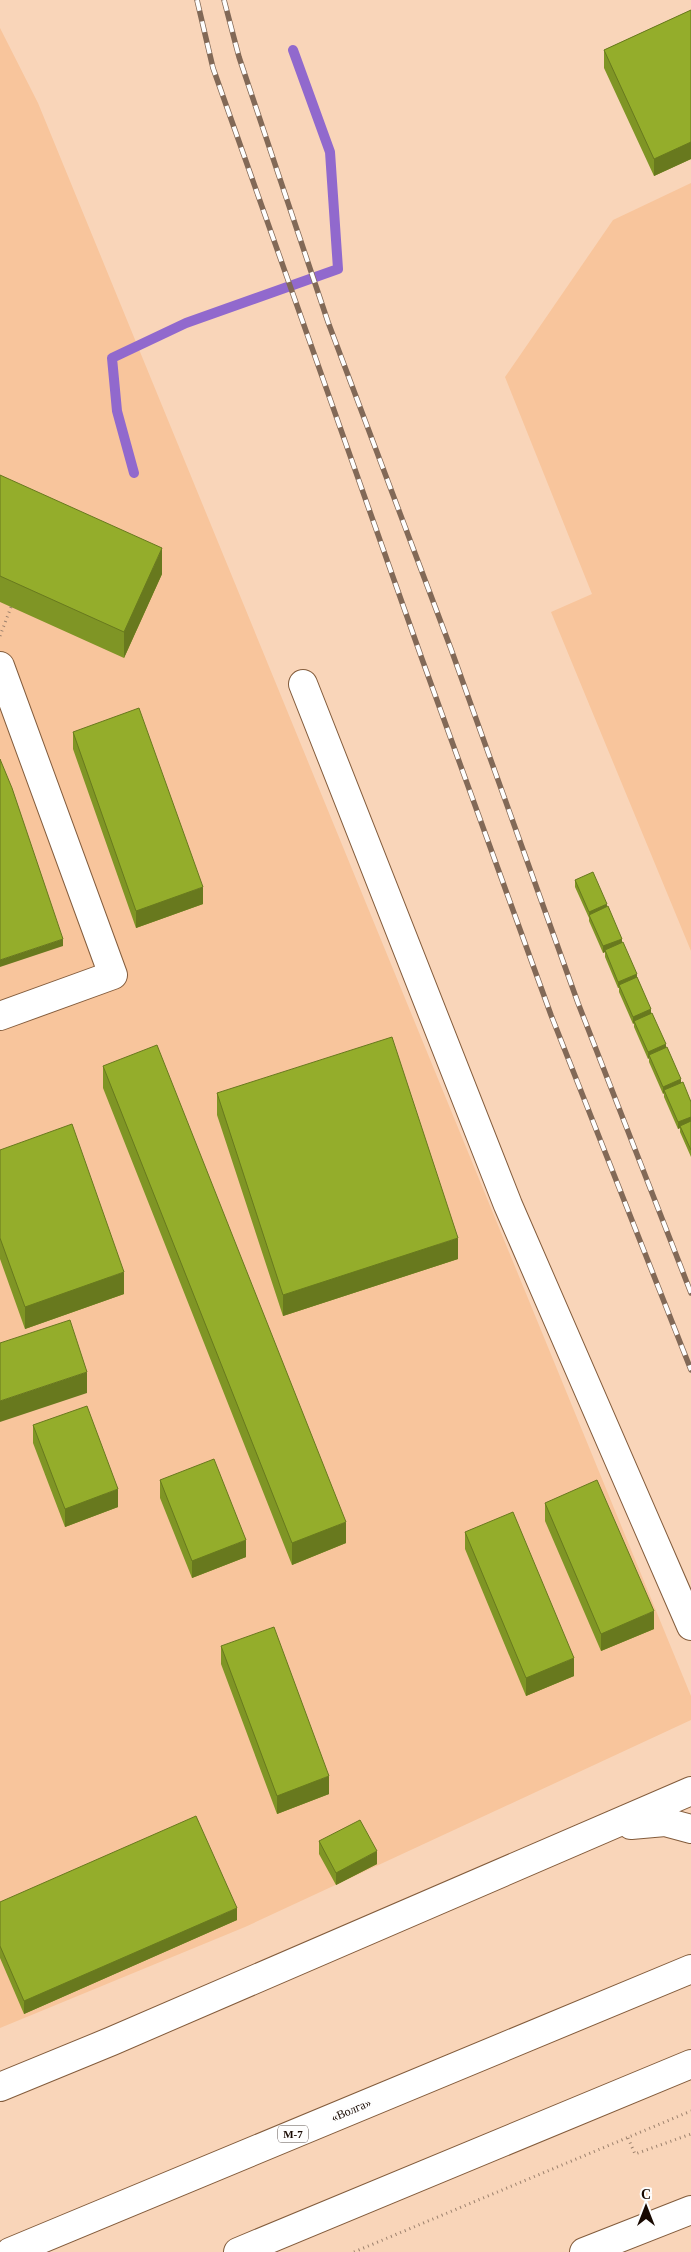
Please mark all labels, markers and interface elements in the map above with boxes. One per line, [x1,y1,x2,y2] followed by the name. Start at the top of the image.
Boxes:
[329,2095,373,2125] street label: «Волга»
[278,2126,308,2142] road number: М-7
[621,2182,671,2232] north arrow
[641,2187,651,2202] text: С

